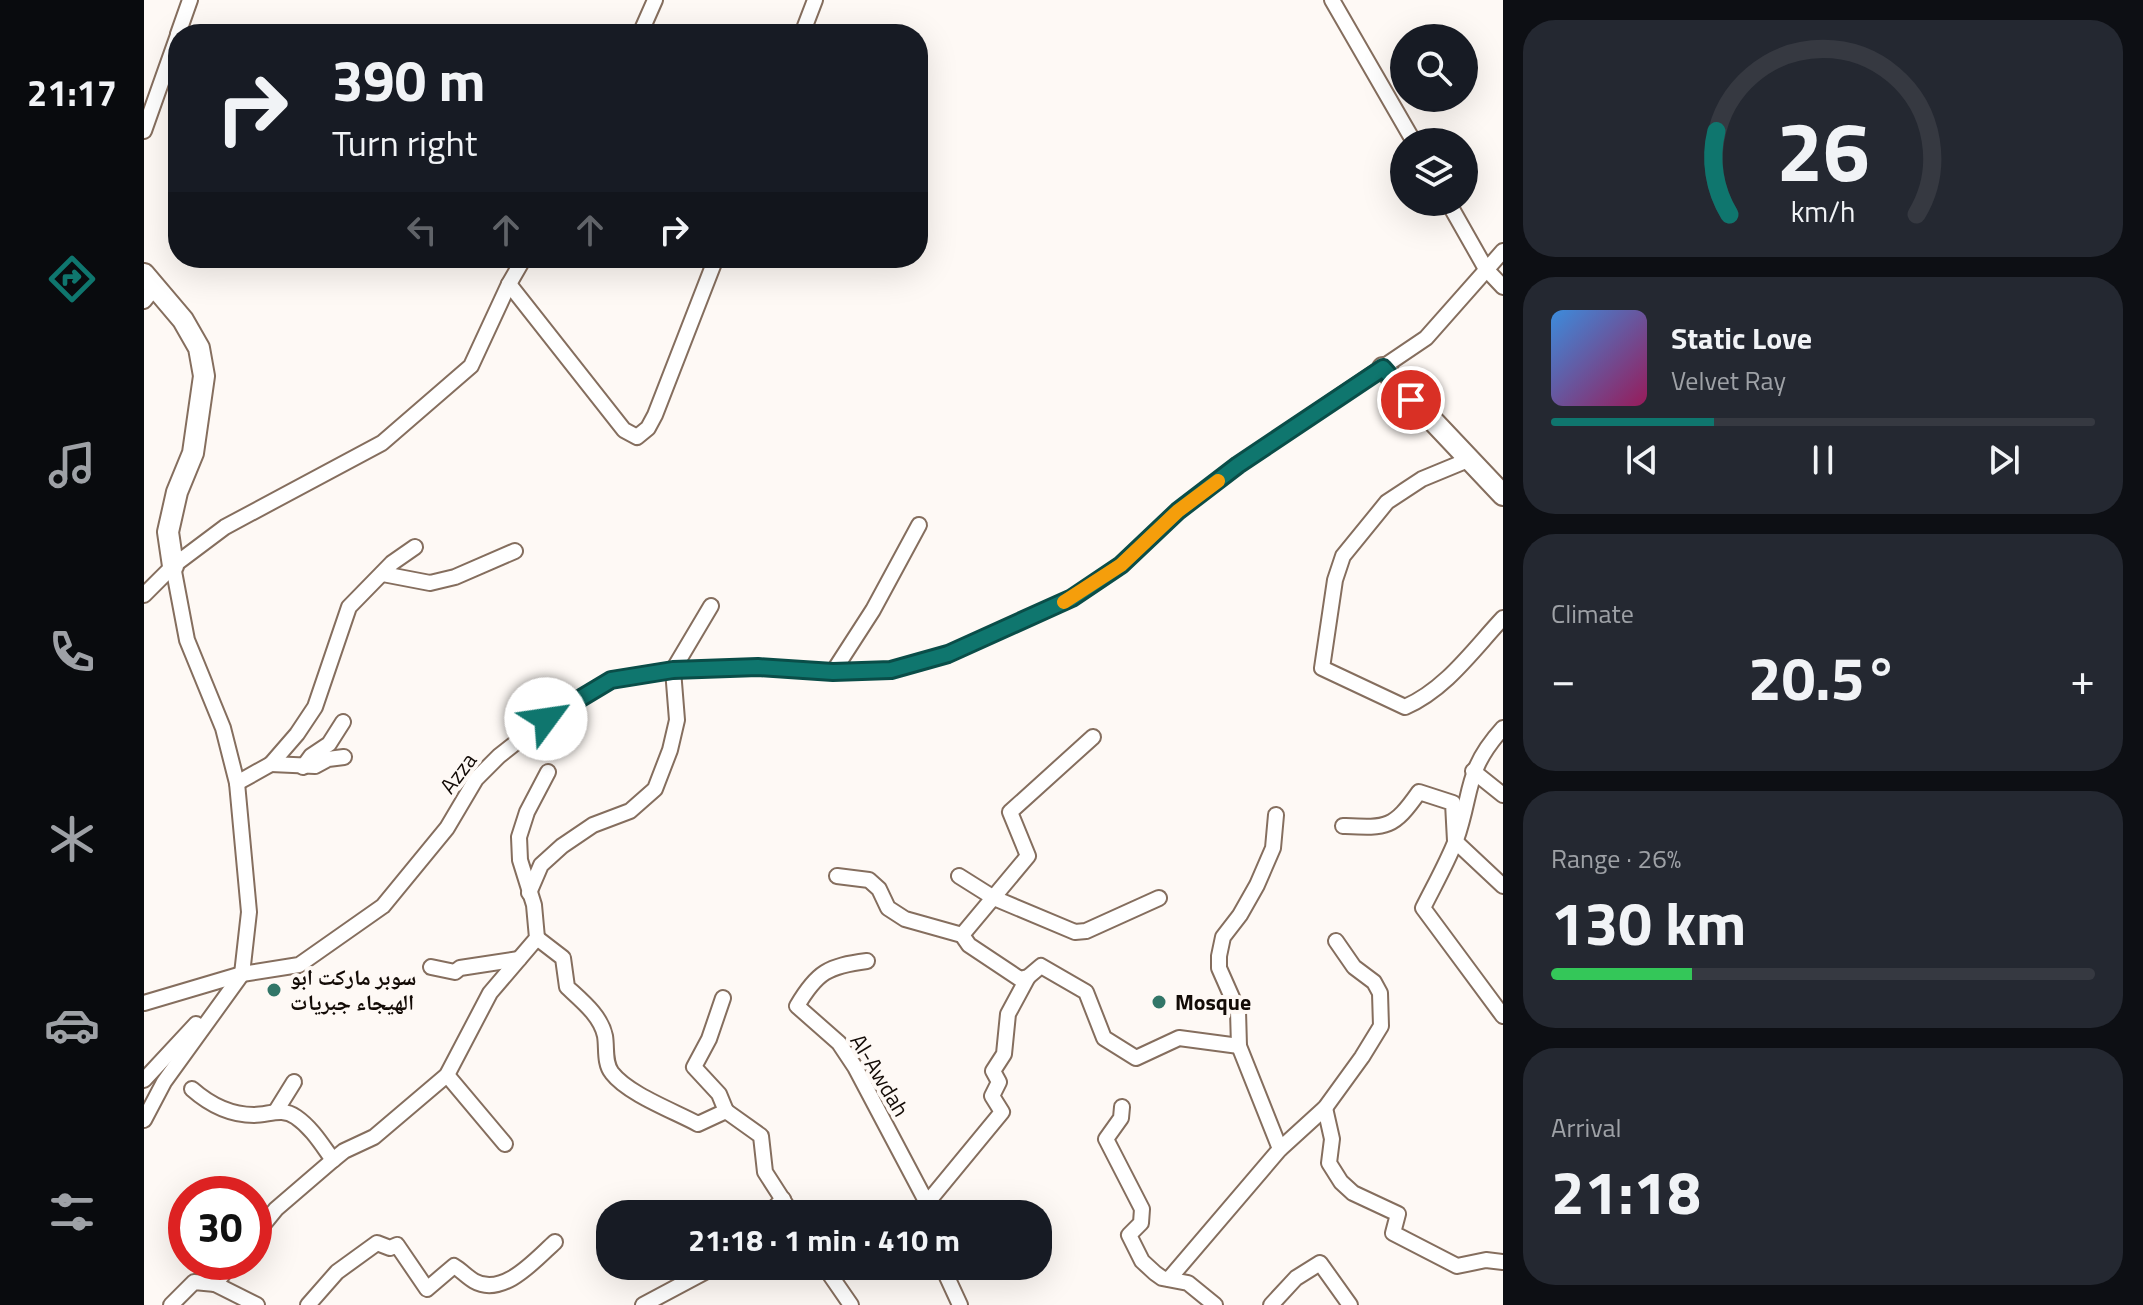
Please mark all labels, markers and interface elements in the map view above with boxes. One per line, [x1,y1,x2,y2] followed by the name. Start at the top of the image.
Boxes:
[1390,24,1478,216] map controls
[1390,24,1478,112] button: search
[332,38,485,123] text: 390 m
[200,56,304,160] icon: right
[27,65,117,120] text: 21:17
[1776,86,1870,212] text: 26
[332,115,477,170] text: Turn right
[1390,128,1478,216] button: layers
[1791,190,1855,233] text: km/h
[400,208,444,252] icon: left
[484,208,528,252] icon: ahead
[568,208,612,252] icon: ahead
[652,208,696,252] icon: right
[44,251,100,307] icon: directions
[1671,315,1812,361] text: Static Love
[1671,361,1786,400] text: Velvet Ray
[1377,366,1445,434] pin
[1389,378,1433,422] icon: arrive
[44,437,100,493] icon: music
[1620,438,1664,482] icon: previous
[1801,438,1845,482] icon: pause
[1982,438,2026,482] icon: next
[1551,594,1634,633] text: Climate
[44,624,100,680] icon: phone
[1748,632,1898,723] text: 20.5°
[1551,645,1576,712] text: −
[2070,645,2095,712] text: +
[504,677,588,761] position arrow
[431,745,485,801] street label: Azza
[44,811,100,867] icon: climate
[1551,839,1681,878] text: Range · 26%
[1551,877,1746,968] text: 130 km
[290,960,416,1019] place label: سوبر ماركت ابو الهيجاء جبريات
[265,981,283,999] marker: سوبر ماركت ابو الهيجاء جبريات
[1175,985,1251,1019] place label: Mosque
[1150,993,1168,1011] marker: Mosque
[44,997,100,1053] icon: car
[842,1027,918,1123] street label: Al-Awdah
[1551,1108,1622,1147] text: Arrival
[1551,1146,1701,1237] text: 21:18
[168,1176,272,1280] speed limit sign: 30
[44,1184,100,1240] icon: filters
[688,1217,960,1263] text: 21:18 · 1 min · 410 m

